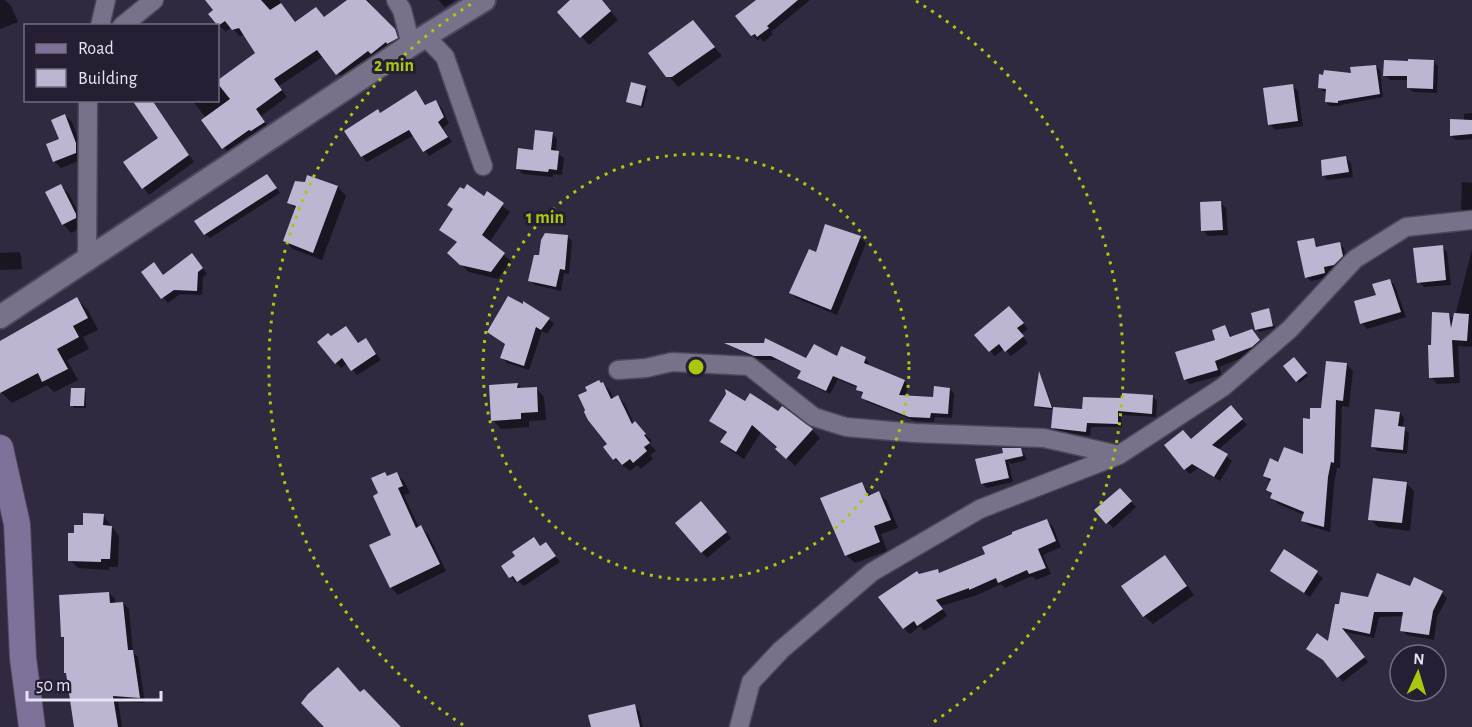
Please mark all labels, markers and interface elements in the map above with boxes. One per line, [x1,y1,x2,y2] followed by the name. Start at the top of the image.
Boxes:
[24,24,219,102] legend
[78,40,114,58] text: Road
[374,57,414,75] text: 2 min
[78,70,138,88] text: Building
[526,209,564,227] text: 1 min
[686,357,706,377] centre of rings
[1388,643,1448,703] north arrow
[1413,651,1425,667] text: N
[27,664,160,702] scale bar
[36,677,70,695] text: 50 m

